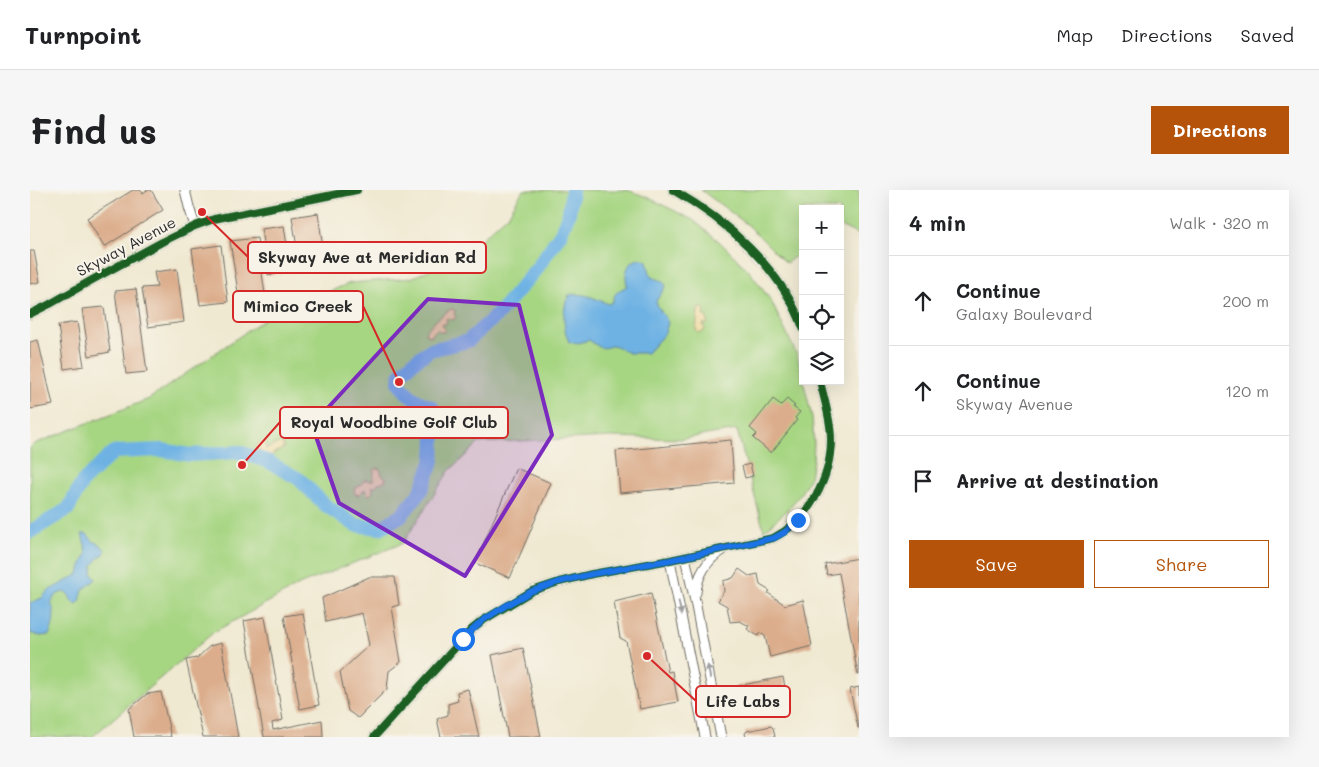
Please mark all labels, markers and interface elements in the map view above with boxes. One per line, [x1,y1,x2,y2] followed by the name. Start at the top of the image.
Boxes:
[25,19,141,50] text: Turnpoint
[1056,23,1093,47] text: Map
[1121,23,1213,47] text: Directions
[1241,23,1294,47] text: Saved
[1151,106,1289,154] button: Directions
[30,107,157,153] text: Find us
[799,205,844,385] map controls
[799,205,844,250] button: +
[909,209,966,236] text: 4 min
[73,211,179,281] street label: Skyway Avenue
[1169,212,1269,233] text: Walk · 320 m
[248,242,486,273] callout: Skyway Ave at Meridian Rd
[258,246,476,267] text: Skyway Ave at Meridian Rd
[799,250,844,295] button: −
[956,278,1041,303] text: Continue
[909,287,937,315] icon: ahead
[1222,290,1269,311] text: 200 m
[233,291,363,322] callout: Mimico Creek
[243,295,353,316] text: Mimico Creek
[799,295,844,340] button: locate
[956,303,1092,324] text: Galaxy Boulevard
[799,340,844,385] button: layers
[956,368,1041,393] text: Continue
[909,377,937,405] icon: ahead
[1225,380,1269,401] text: 120 m
[956,393,1073,414] text: Skyway Avenue
[280,407,508,438] callout: Royal Woodbine Golf Club
[290,411,498,432] text: Royal Woodbine Golf Club
[909,467,937,495] icon: arrive
[956,468,1159,493] text: Arrive at destination
[787,509,810,532] route end
[909,540,1084,588] button: Save
[1094,540,1269,588] button: Share
[676,600,684,615] one-way arrow
[452,628,475,651] route start
[704,664,712,680] one-way arrow
[696,686,790,717] callout: Life Labs
[706,690,780,711] text: Life Labs

